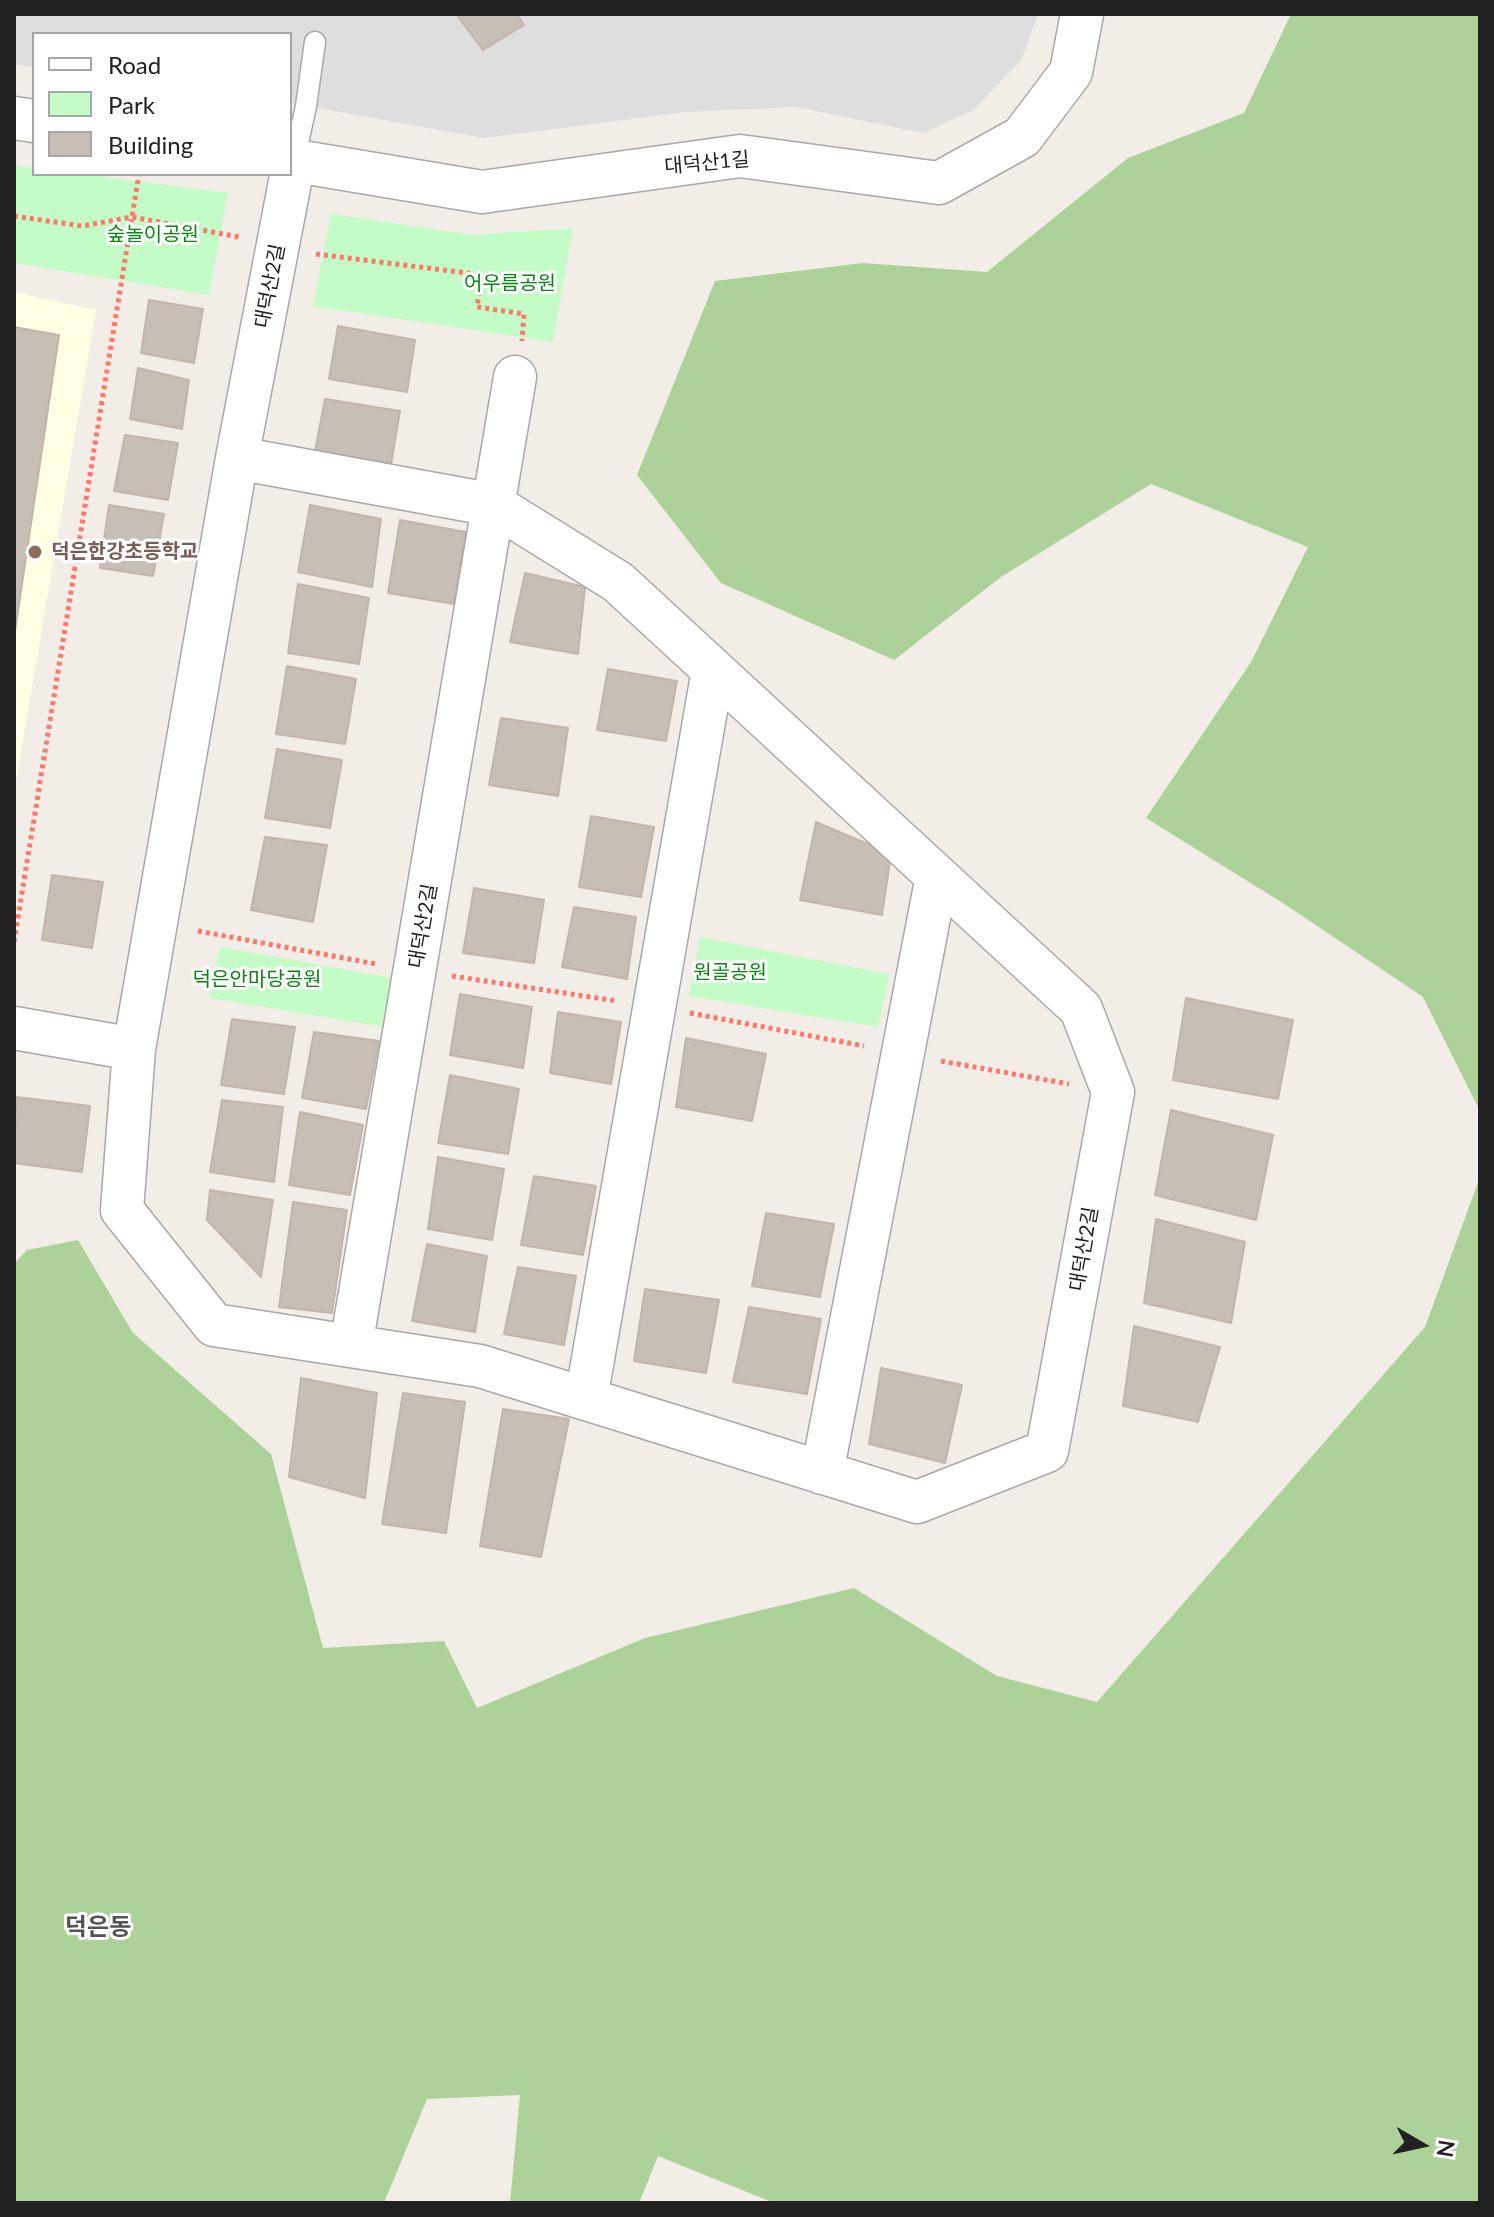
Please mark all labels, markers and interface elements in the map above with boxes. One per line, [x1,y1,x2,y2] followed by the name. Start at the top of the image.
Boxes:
[32,32,292,176] legend
[108,50,161,79] text: Road
[108,90,155,119] text: Park
[108,130,193,159] text: Building
[664,147,750,179] street label: 대덕산1길
[107,223,199,247] park label: 숲놀이공원
[250,242,290,330] street label: 대덕산2길
[464,272,556,296] park label: 어우름공원
[51,540,198,564] place label: 덕은한강초등학교
[26,543,44,561] marker: 덕은한강초등학교
[404,882,442,970] street label: 대덕산2길
[693,961,767,985] park label: 원골공원
[193,968,321,992] park label: 덕은안마당공원
[1065,1205,1103,1293] street label: 대덕산2길
[65,1913,131,1941] district label: 덕은동
[1382,2105,1462,2185] north arrow
[1432,2138,1461,2159] text: N

